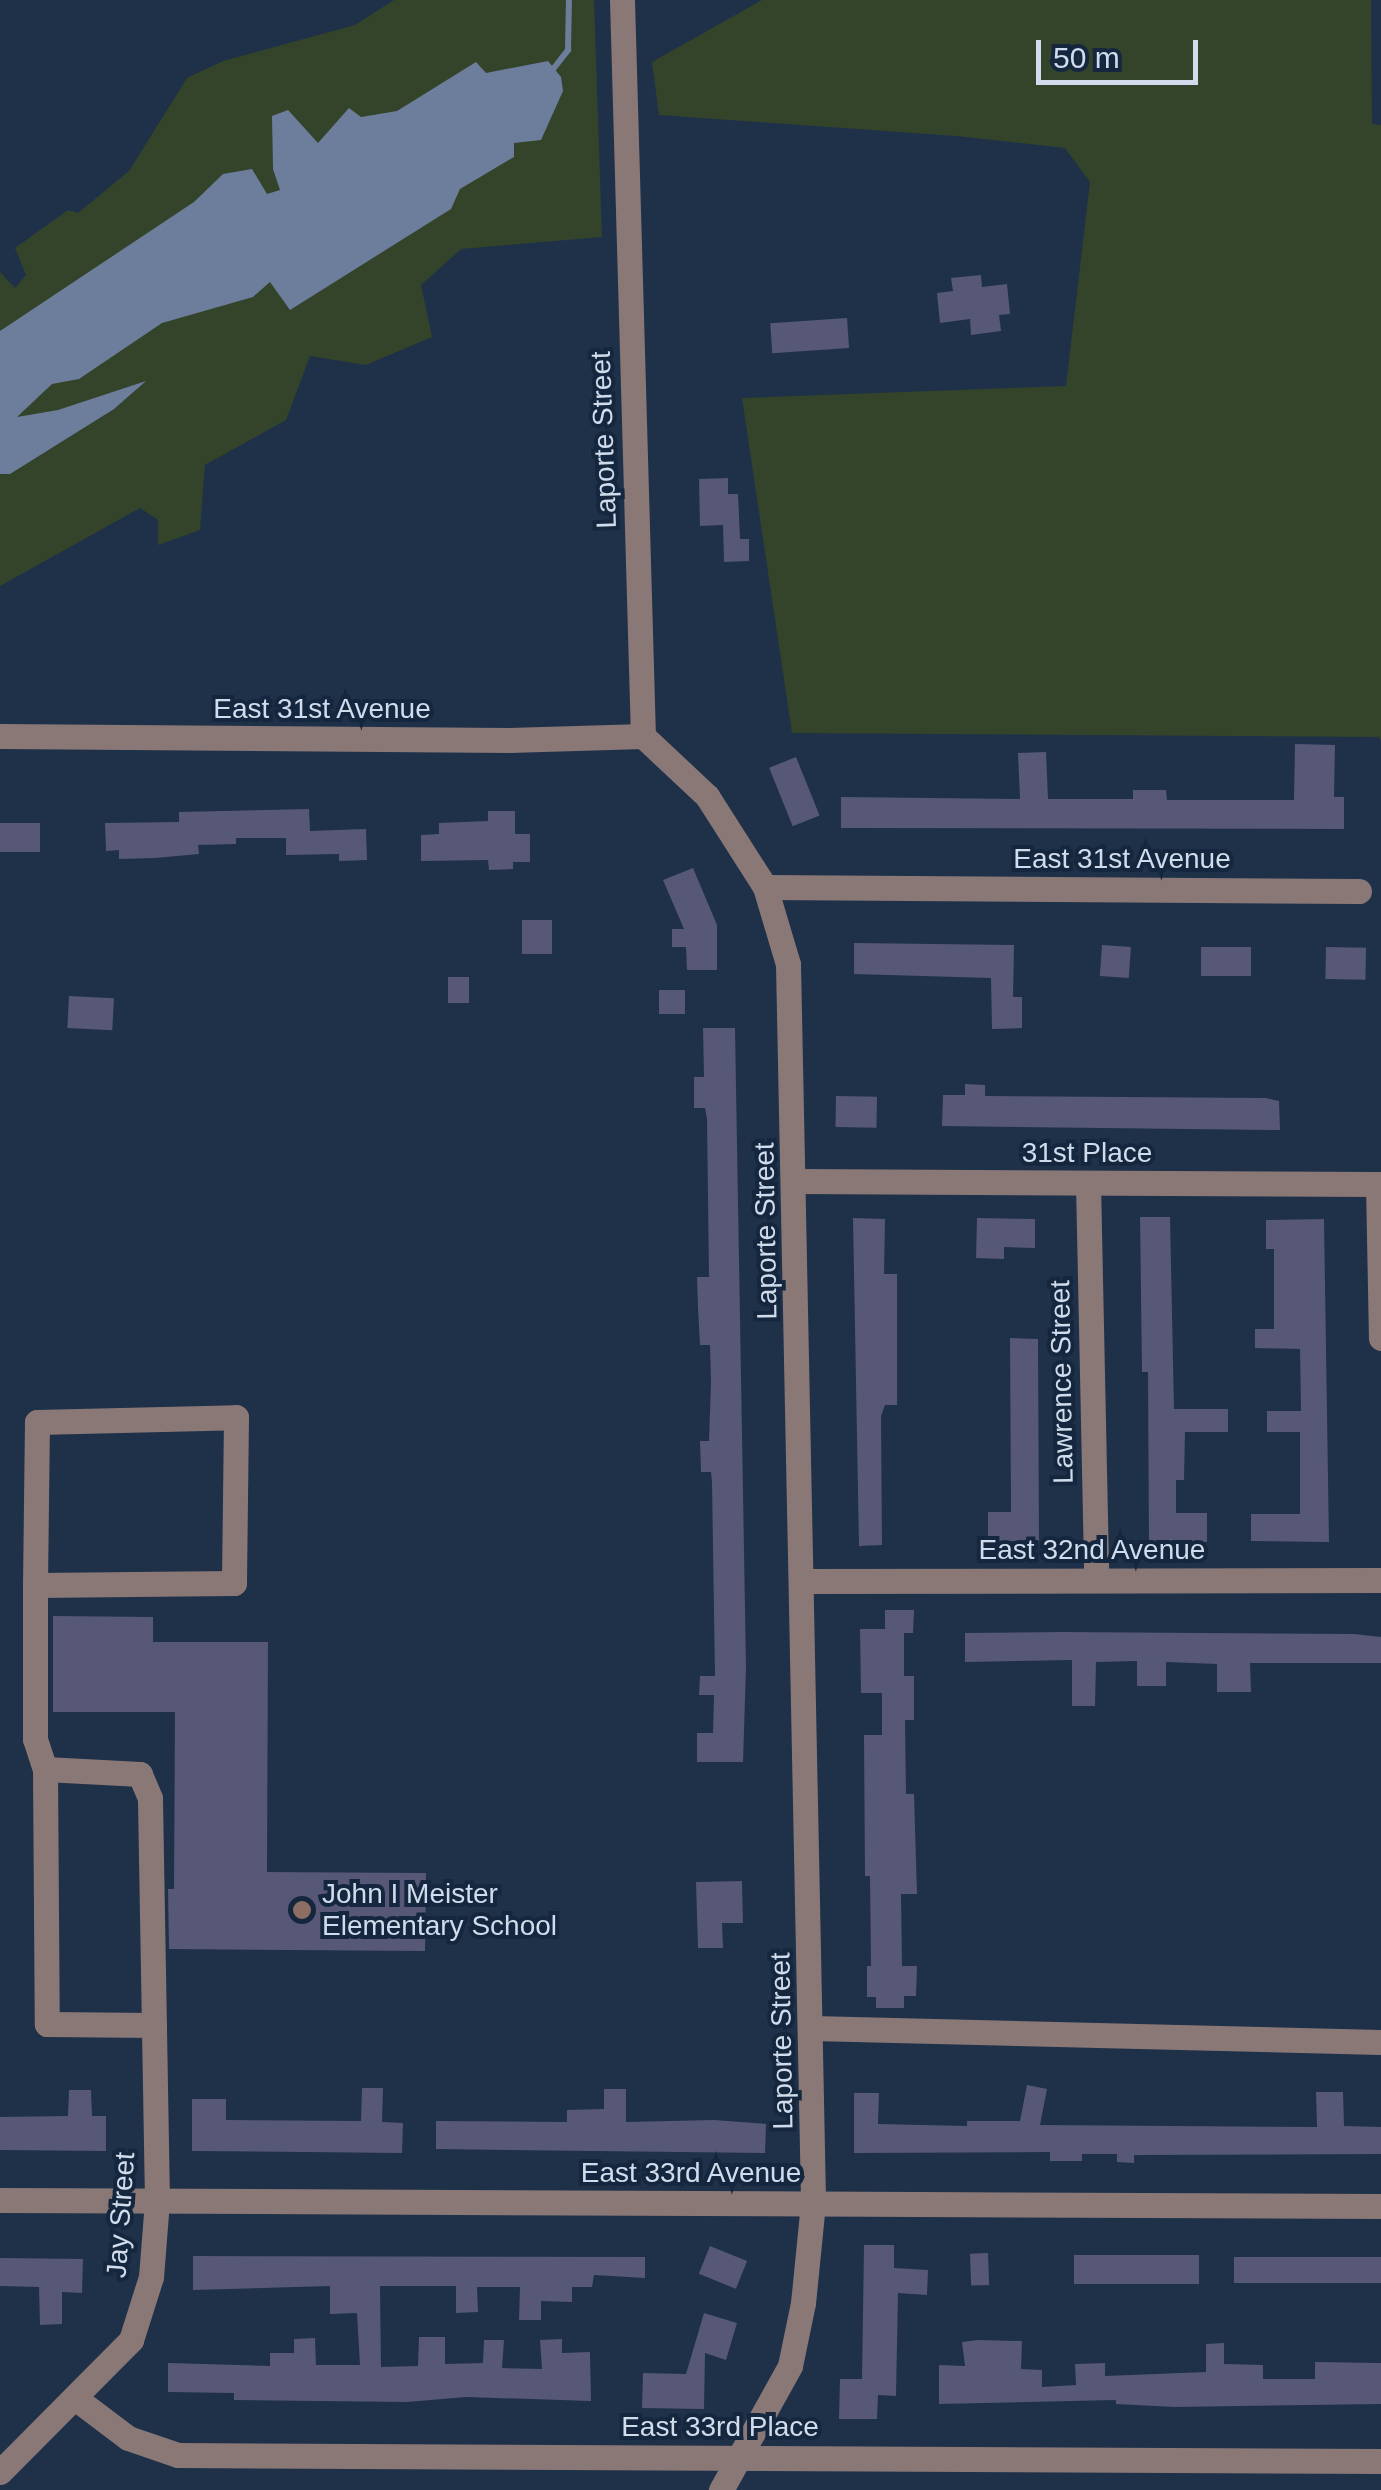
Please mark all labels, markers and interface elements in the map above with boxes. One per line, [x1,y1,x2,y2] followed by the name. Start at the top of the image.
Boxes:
[1041,20,1204,82] scale bar
[1053,41,1120,74] text: 50 m
[584,351,624,529] street label: Laporte Street
[213,692,431,726] street label: East 31st Avenue
[1013,842,1231,876] street label: East 31st Avenue
[1022,1136,1152,1170] street label: 31st Place
[748,1142,784,1320] street label: Laporte Street
[1043,1280,1081,1484] street label: Lawrence Street
[978,1533,1206,1567] street label: East 32nd Avenue
[322,1877,557,1943] place label: John I Meister Elementary School
[291,1899,313,1921] marker: John I Meister Elementary School
[764,1952,800,2130] street label: Laporte Street
[100,2151,142,2279] street label: Jay Street
[580,2156,802,2190] street label: East 33rd Avenue
[621,2410,819,2444] street label: East 33rd Place

